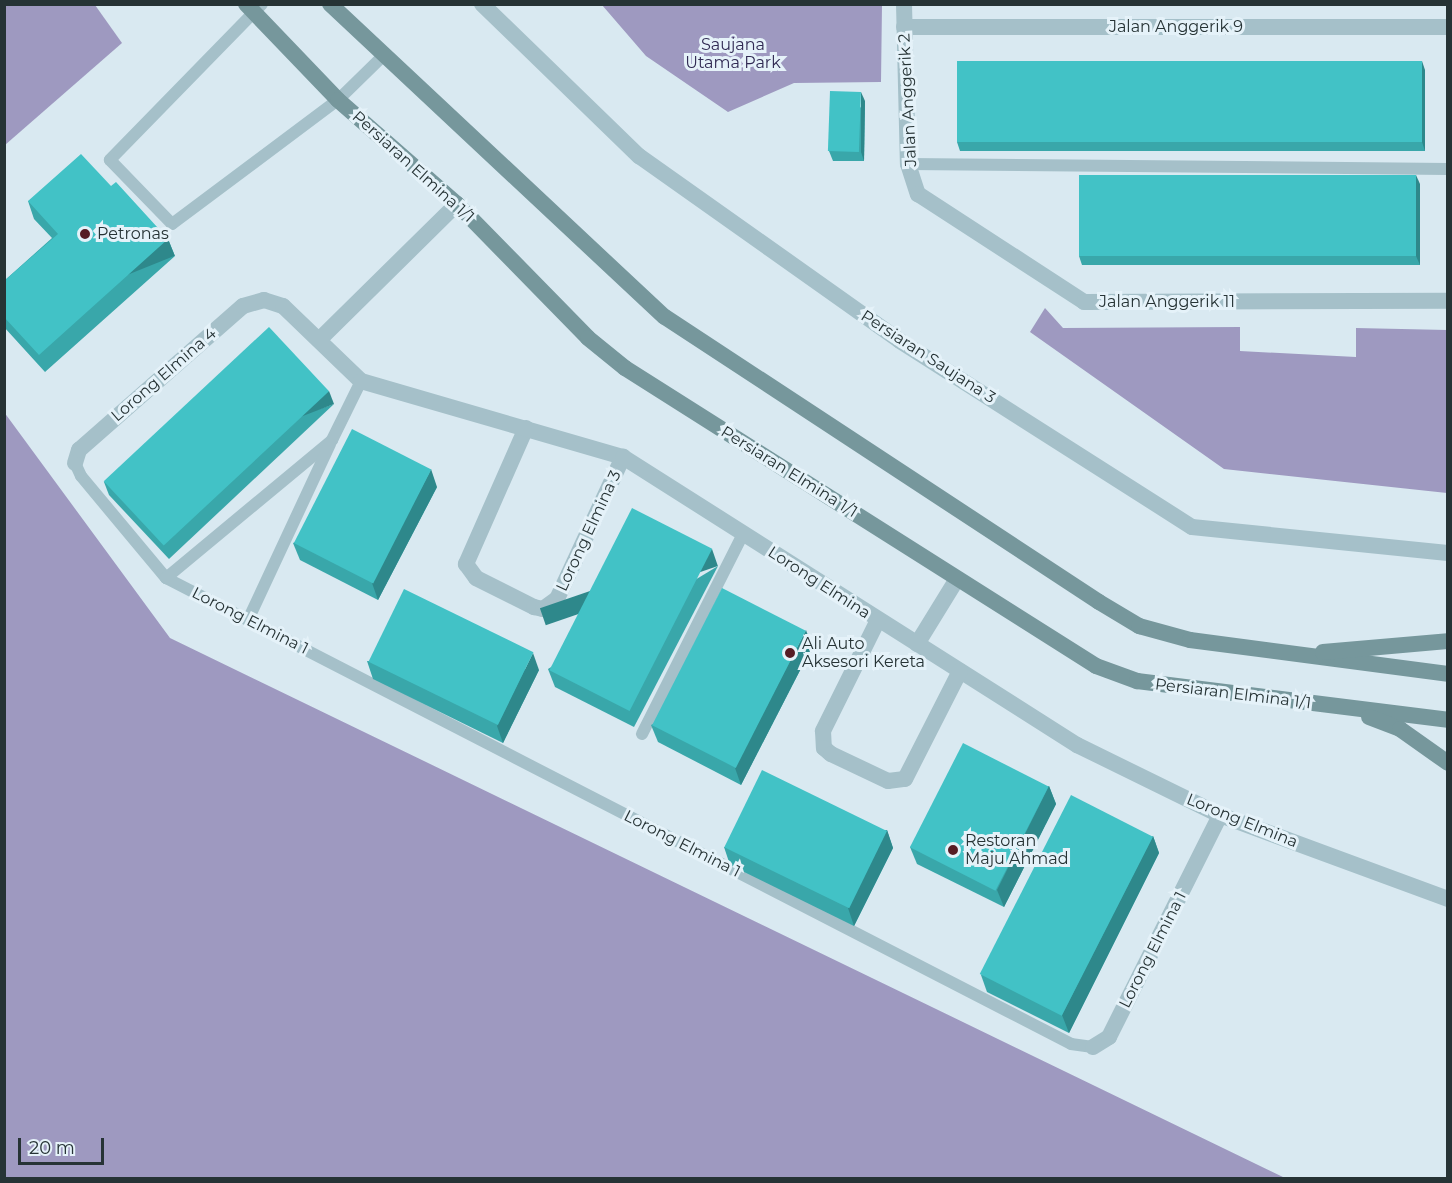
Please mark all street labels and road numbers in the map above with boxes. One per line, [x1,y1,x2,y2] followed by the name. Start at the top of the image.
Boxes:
[1109,17,1243,37] street label: Jalan Anggerik 9
[895,33,921,167] street label: Jalan Anggerik 2
[348,107,478,227] street label: Persiaran Elmina 1/1
[1099,292,1235,312] street label: Jalan Anggerik 11
[857,306,999,408] street label: Persiaran Saujana 3
[108,324,220,426] street label: Lorong Elmina 4
[717,422,861,522] street label: Persiaran Elmina 1/1
[553,467,625,595] street label: Lorong Elmina 3
[764,543,874,623] street label: Lorong Elmina
[189,583,311,659] street label: Lorong Elmina 1
[1154,675,1312,713] street label: Persiaran Elmina 1/1
[1184,790,1300,852] street label: Lorong Elmina
[621,806,743,882] street label: Lorong Elmina 1
[1115,889,1191,1011] street label: Lorong Elmina 1

